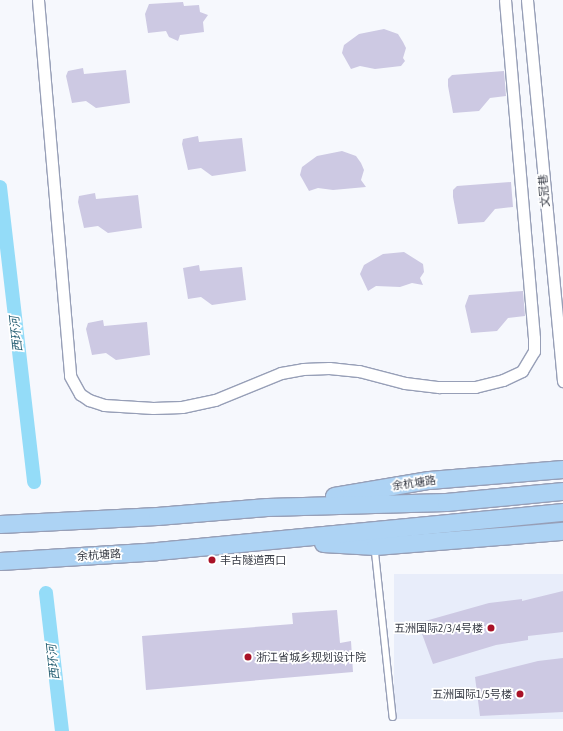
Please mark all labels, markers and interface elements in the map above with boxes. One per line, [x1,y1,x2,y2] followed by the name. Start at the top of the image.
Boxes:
[536,174,552,208] street label: 文冠巷
[8,315,26,353] water label: 西环河
[391,473,437,493] street label: 余杭塘路
[77,547,121,563] street label: 余杭塘路
[220,553,286,567] place label: 丰古隧道西口
[207,555,217,565] marker: 丰古隧道西口
[394,621,483,635] place label: 五洲国际2/3/4号楼
[486,623,496,633] marker: 五洲国际2/3/4号楼
[45,643,63,681] water label: 西环河
[256,650,366,664] place label: 浙江省城乡规划设计院
[243,652,253,662] marker: 浙江省城乡规划设计院
[432,687,512,701] place label: 五洲国际1/5号楼
[515,689,525,699] marker: 五洲国际1/5号楼

